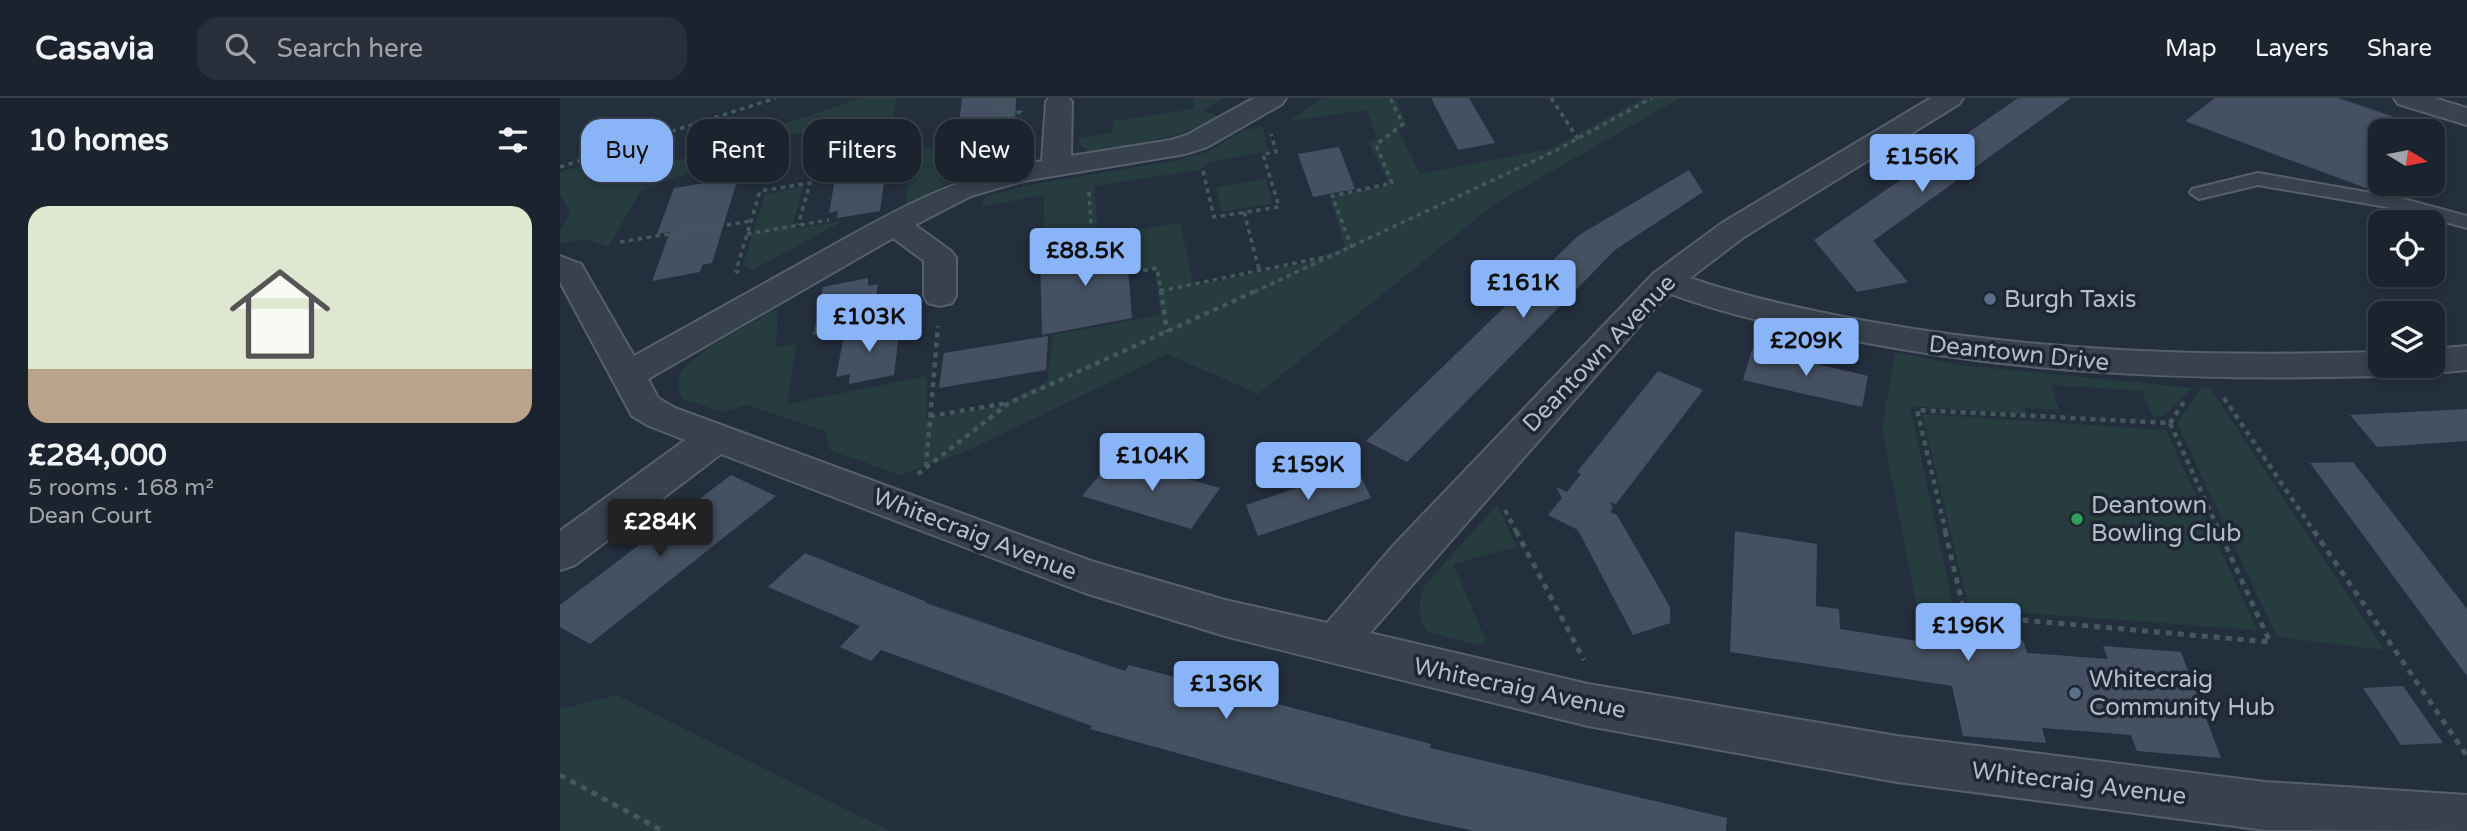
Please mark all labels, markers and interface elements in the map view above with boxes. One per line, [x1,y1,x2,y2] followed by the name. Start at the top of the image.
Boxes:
[197,17,687,80] search box
[35,29,155,68] text: Casavia
[221,29,259,67] icon: search
[277,33,423,64] text: Search here
[2165,34,2217,63] text: Map
[2255,34,2329,63] text: Layers
[2367,34,2432,63] text: Share
[581,119,673,182] chip: Buy
[687,119,789,182] chip: Rent
[803,119,921,182] chip: Filters
[935,119,1034,182] chip: New
[2368,119,2445,196] north arrow
[2368,119,2445,378] map controls
[494,121,532,159] icon: filters
[28,122,169,159] text: 10 homes
[1873,134,1971,194] pin: £156K
[1886,143,1958,171] text: £156K
[2368,210,2445,287] button: locate
[1028,228,1142,288] pin: £88.5K
[1046,237,1124,265] text: £88.5K
[217,251,343,377] icon: home
[1474,260,1572,320] pin: £161K
[1517,268,1682,438] street label: Deantown Avenue
[1487,269,1559,297] text: £161K
[2004,285,2137,314] place label: Burgh Taxis
[1982,291,1998,307] marker: Burgh Taxis
[820,294,918,354] pin: £103K
[2368,301,2445,378] button: layers
[833,303,905,331] text: £103K
[1757,318,1855,378] pin: £209K
[1770,327,1842,355] text: £209K
[1927,330,2111,377] street label: Deantown Drive
[1103,434,1201,493] pin: £104K
[28,437,167,474] text: £284,000
[1116,442,1188,470] text: £104K
[1259,442,1357,502] pin: £159K
[1272,451,1344,479] text: £159K
[28,474,214,502] text: 5 rooms · 168 m²
[869,482,1081,587] street label: Whitecraig Avenue
[2091,491,2241,548] place label: Deantown Bowling Club
[611,500,709,559] pin: £284K
[28,502,152,530] text: Dean Court
[624,508,696,536] text: £284K
[2069,511,2085,527] marker: Deantown Bowling Club
[1919,603,2017,663] pin: £196K
[1932,612,2004,640] text: £196K
[1411,652,1629,725] street label: Whitecraig Avenue
[1177,662,1275,721] pin: £136K
[2089,665,2275,722] place label: Whitecraig Community Hub
[1190,670,1262,698] text: £136K
[2067,685,2083,701] marker: Whitecraig Community Hub
[1970,756,2188,811] street label: Whitecraig Avenue

